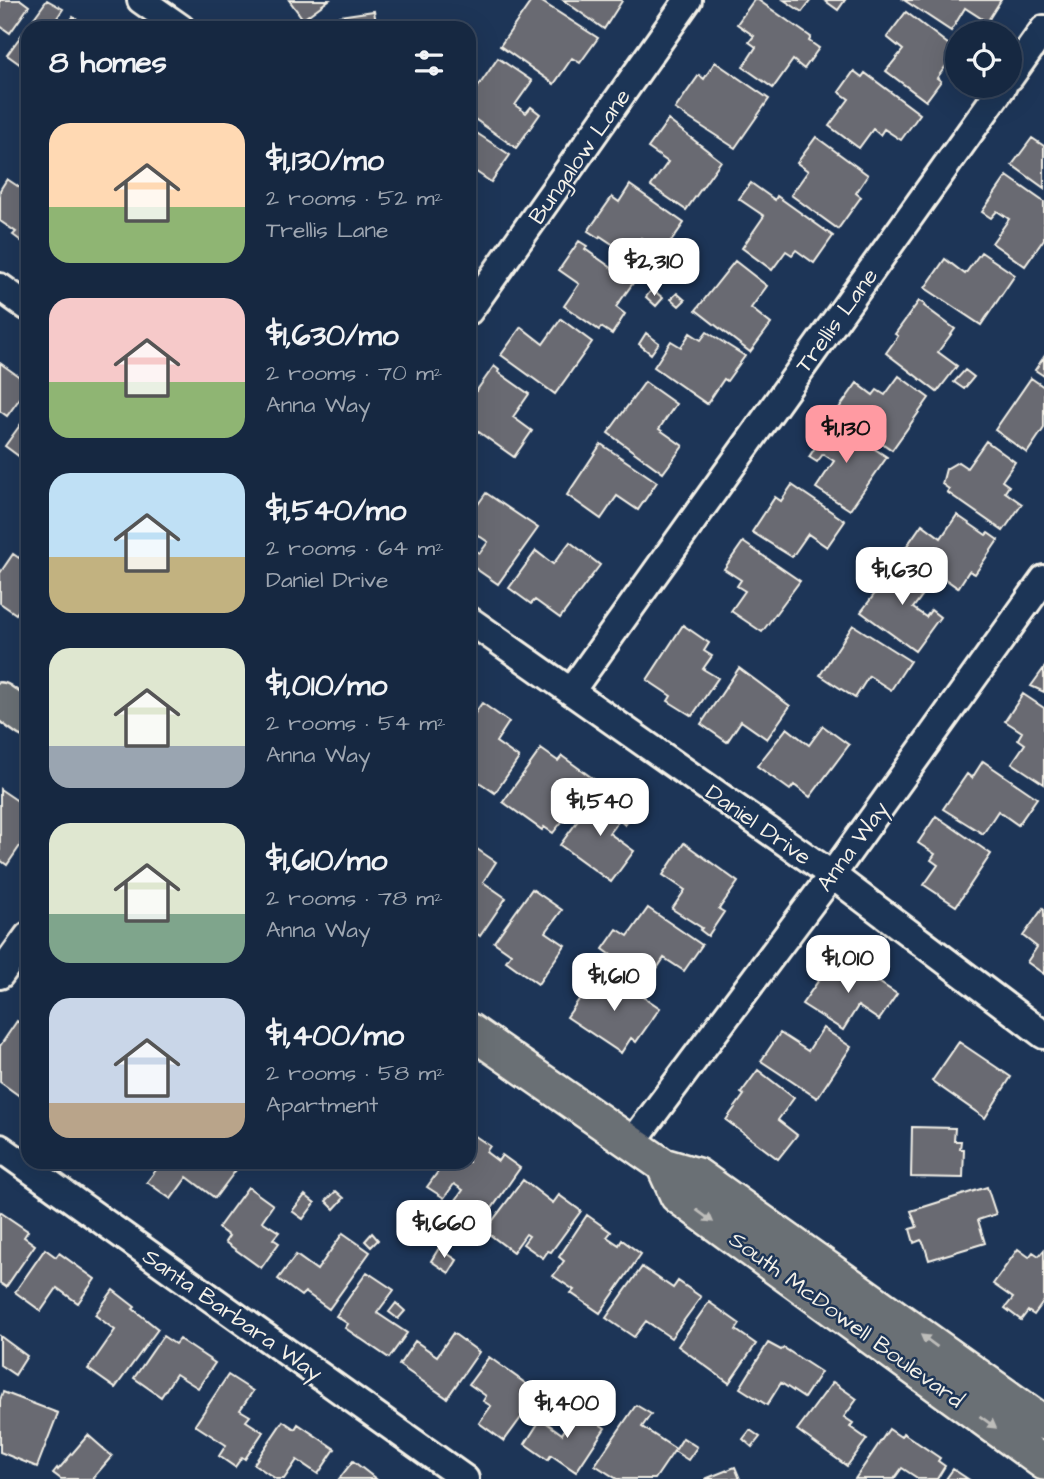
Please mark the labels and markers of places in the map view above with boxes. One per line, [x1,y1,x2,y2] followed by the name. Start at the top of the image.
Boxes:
[597,238,711,298] pin: $2,310
[789,406,903,465] pin: $1,130
[845,548,959,607] pin: $1,630
[543,778,657,838] pin: $1,540
[791,936,905,995] pin: $1,010
[557,954,671,1013] pin: $1,610
[387,1200,501,1260] pin: $1,660
[510,1380,624,1440] pin: $1,400

